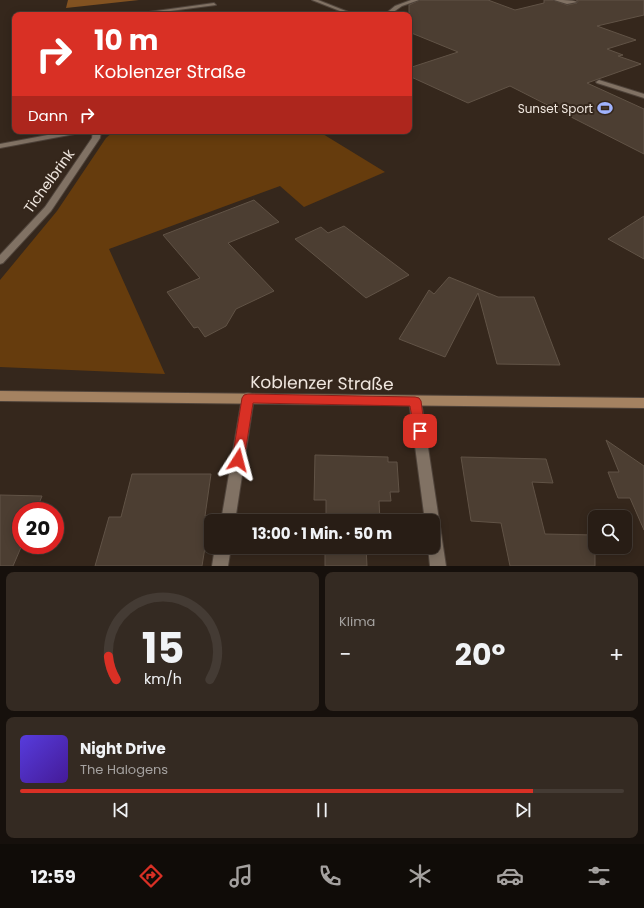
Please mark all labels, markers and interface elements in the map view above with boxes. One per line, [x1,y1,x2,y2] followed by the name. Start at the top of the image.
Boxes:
[94,21,158,60] text: 10 m
[28,28,80,80] icon: right
[94,59,246,84] text: Koblenzer Straße
[596,99,614,117] sports icon: Sunset Sport
[518,100,593,117] place label: Sunset Sport
[76,104,98,126] icon: right
[28,105,68,126] text: Dann
[19,144,80,217] street label: Tichelbrink
[250,370,394,396] street label: Koblenzer Straße
[403,414,437,448] pin
[409,420,431,442] icon: arrive
[217,439,259,481] position arrow
[12,502,64,554] speed limit sign: 20
[588,510,632,554] map controls
[588,510,632,554] button: search
[252,523,392,544] text: 13:00 · 1 Min. · 50 m
[339,612,375,631] text: Klima
[141,618,184,677] text: 15
[455,633,505,676] text: 20°
[339,639,351,670] text: −
[609,639,624,670] text: +
[143,668,182,688] text: km/h
[80,738,166,759] text: Night Drive
[80,760,168,779] text: The Halogens
[110,799,132,821] icon: previous
[311,799,333,821] icon: pause
[512,799,534,821] icon: next
[137,862,165,890] icon: directions
[227,862,255,890] icon: music
[316,862,344,890] icon: phone
[406,862,434,890] icon: climate
[496,862,524,890] icon: car
[585,862,613,890] icon: filters
[31,864,76,889] text: 12:59

